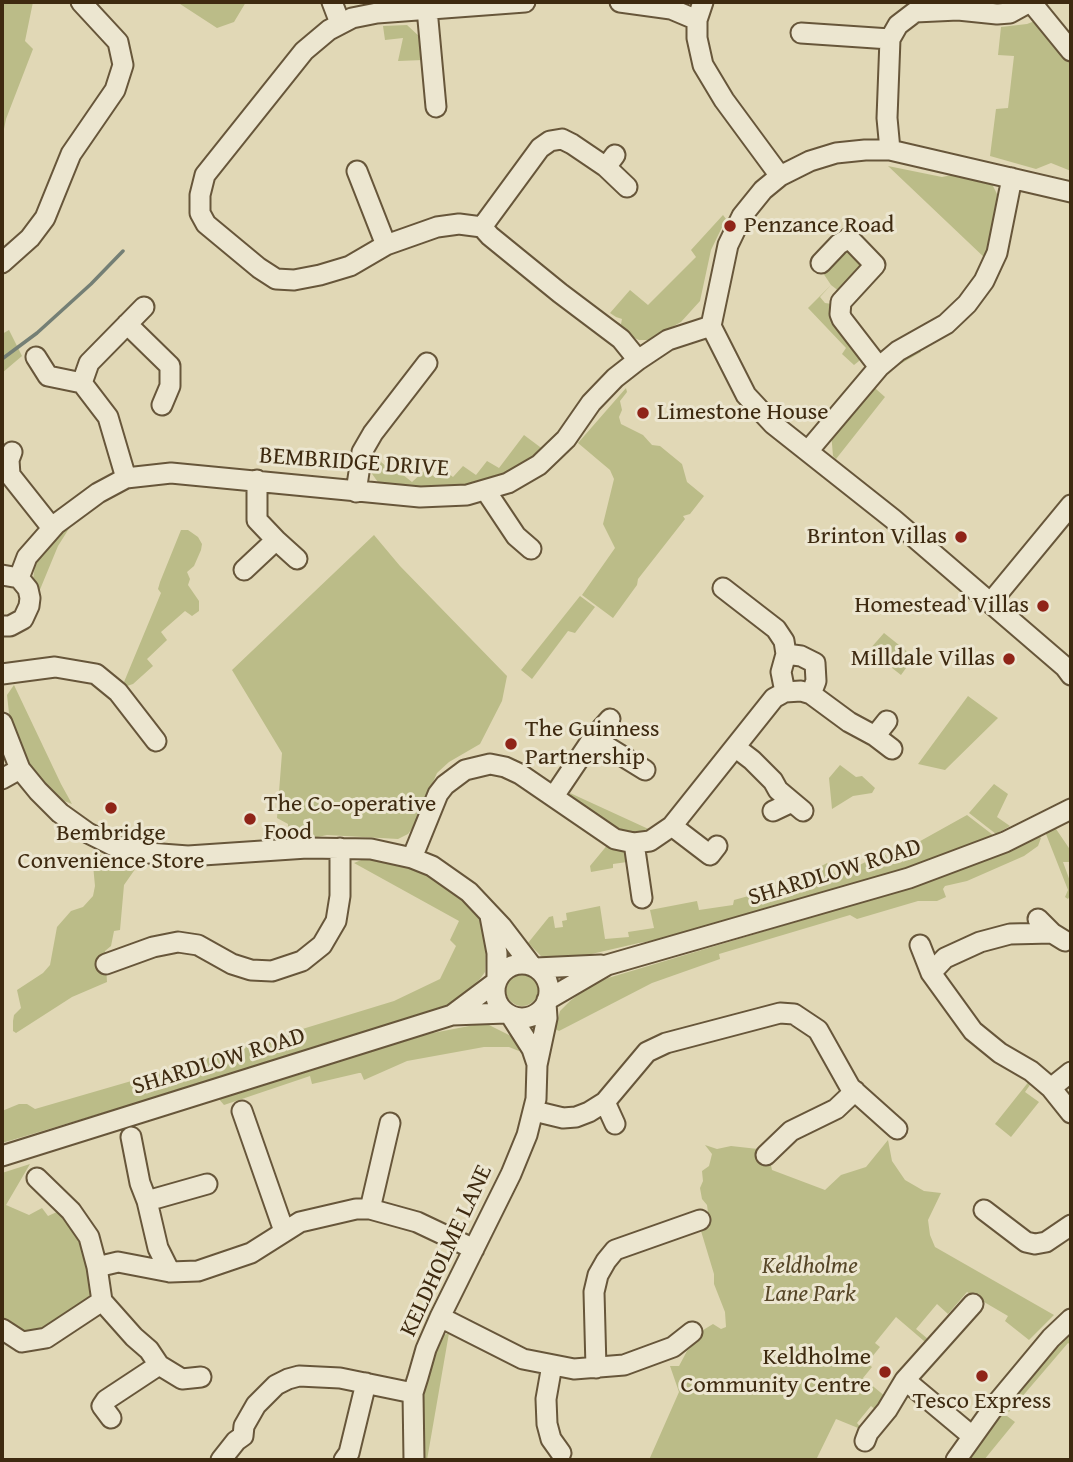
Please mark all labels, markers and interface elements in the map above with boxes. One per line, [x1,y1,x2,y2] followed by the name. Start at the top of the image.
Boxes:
[744,212,894,240] place label: Penzance Road
[722,218,738,234] marker: Penzance Road
[657,399,829,427] place label: Limestone House
[635,405,651,421] marker: Limestone House
[258,442,450,484] street label: BEMBRIDGE DRIVE
[807,523,947,551] place label: Brinton Villas
[953,529,969,545] marker: Brinton Villas
[854,592,1029,620] place label: Homestead Villas
[1035,598,1051,614] marker: Homestead Villas
[851,645,995,673] place label: Milldale Villas
[1001,651,1017,667] marker: Milldale Villas
[525,716,660,772] place label: The Guinness Partnership
[503,736,519,752] marker: The Guinness Partnership
[264,791,436,847] place label: The Co-operative Food
[103,800,119,816] marker: Bembridge Convenience Store
[242,811,258,827] marker: The Co-operative Food
[18,820,204,876] place label: Bembridge Convenience Store
[745,833,925,913] street label: SHARDLOW ROAD
[129,1022,309,1102] street label: SHARDLOW ROAD
[395,1161,499,1341] street label: KELDHOLME LANE
[762,1253,858,1309] park label: Keldholme Lane Park
[681,1344,871,1400] place label: Keldholme Community Centre
[877,1364,893,1380] marker: Keldholme Community Centre
[974,1368,990,1384] marker: Tesco Express
[913,1388,1051,1416] place label: Tesco Express

